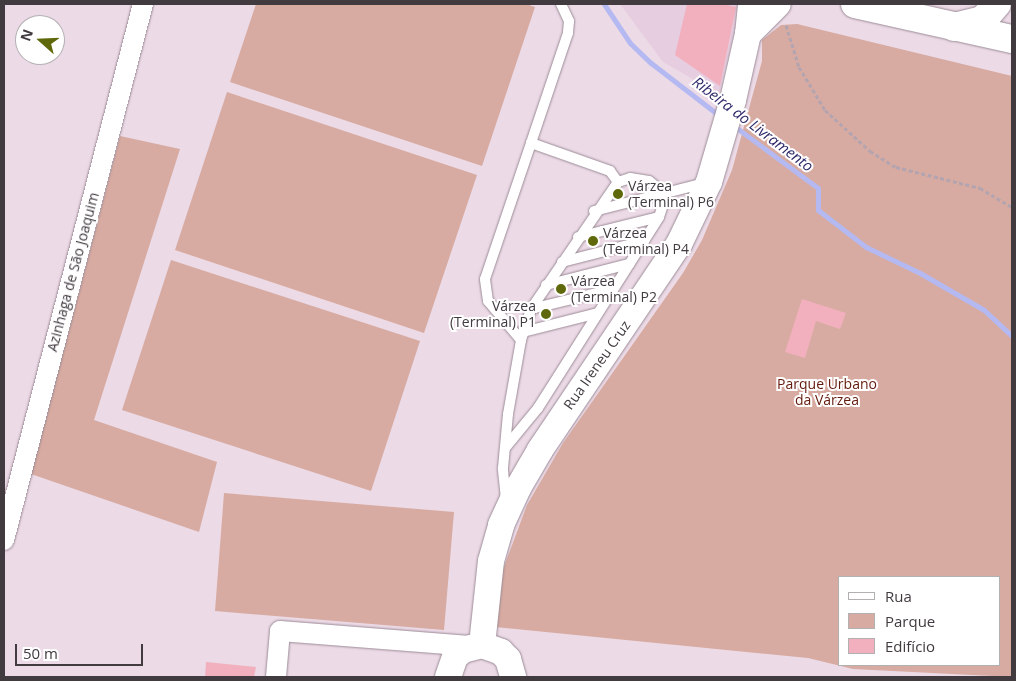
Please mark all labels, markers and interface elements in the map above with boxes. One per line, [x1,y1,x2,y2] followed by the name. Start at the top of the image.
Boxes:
[15,15,65,65] north arrow
[15,26,37,44] text: N
[689,73,817,175] water label: Ribeira do Livramento
[628,178,714,210] place label: Várzea (Terminal) P6
[612,188,624,200] marker: Várzea (Terminal) P6
[44,191,102,353] street label: Azinhaga de São Joaquim
[603,225,689,258] place label: Várzea (Terminal) P4
[587,235,599,247] marker: Várzea (Terminal) P4
[571,273,657,306] place label: Várzea (Terminal) P2
[555,283,567,295] marker: Várzea (Terminal) P2
[450,298,536,331] place label: Várzea (Terminal) P1
[540,308,552,320] marker: Várzea (Terminal) P1
[560,317,634,413] street label: Rua Ireneu Cruz
[777,376,877,408] park label: Parque Urbano da Várzea
[838,576,1001,666] legend
[885,586,912,606] text: Rua
[885,611,935,631] text: Parque
[18,634,145,666] scale bar
[885,636,935,656] text: Edifício
[23,643,58,663] text: 50 m

